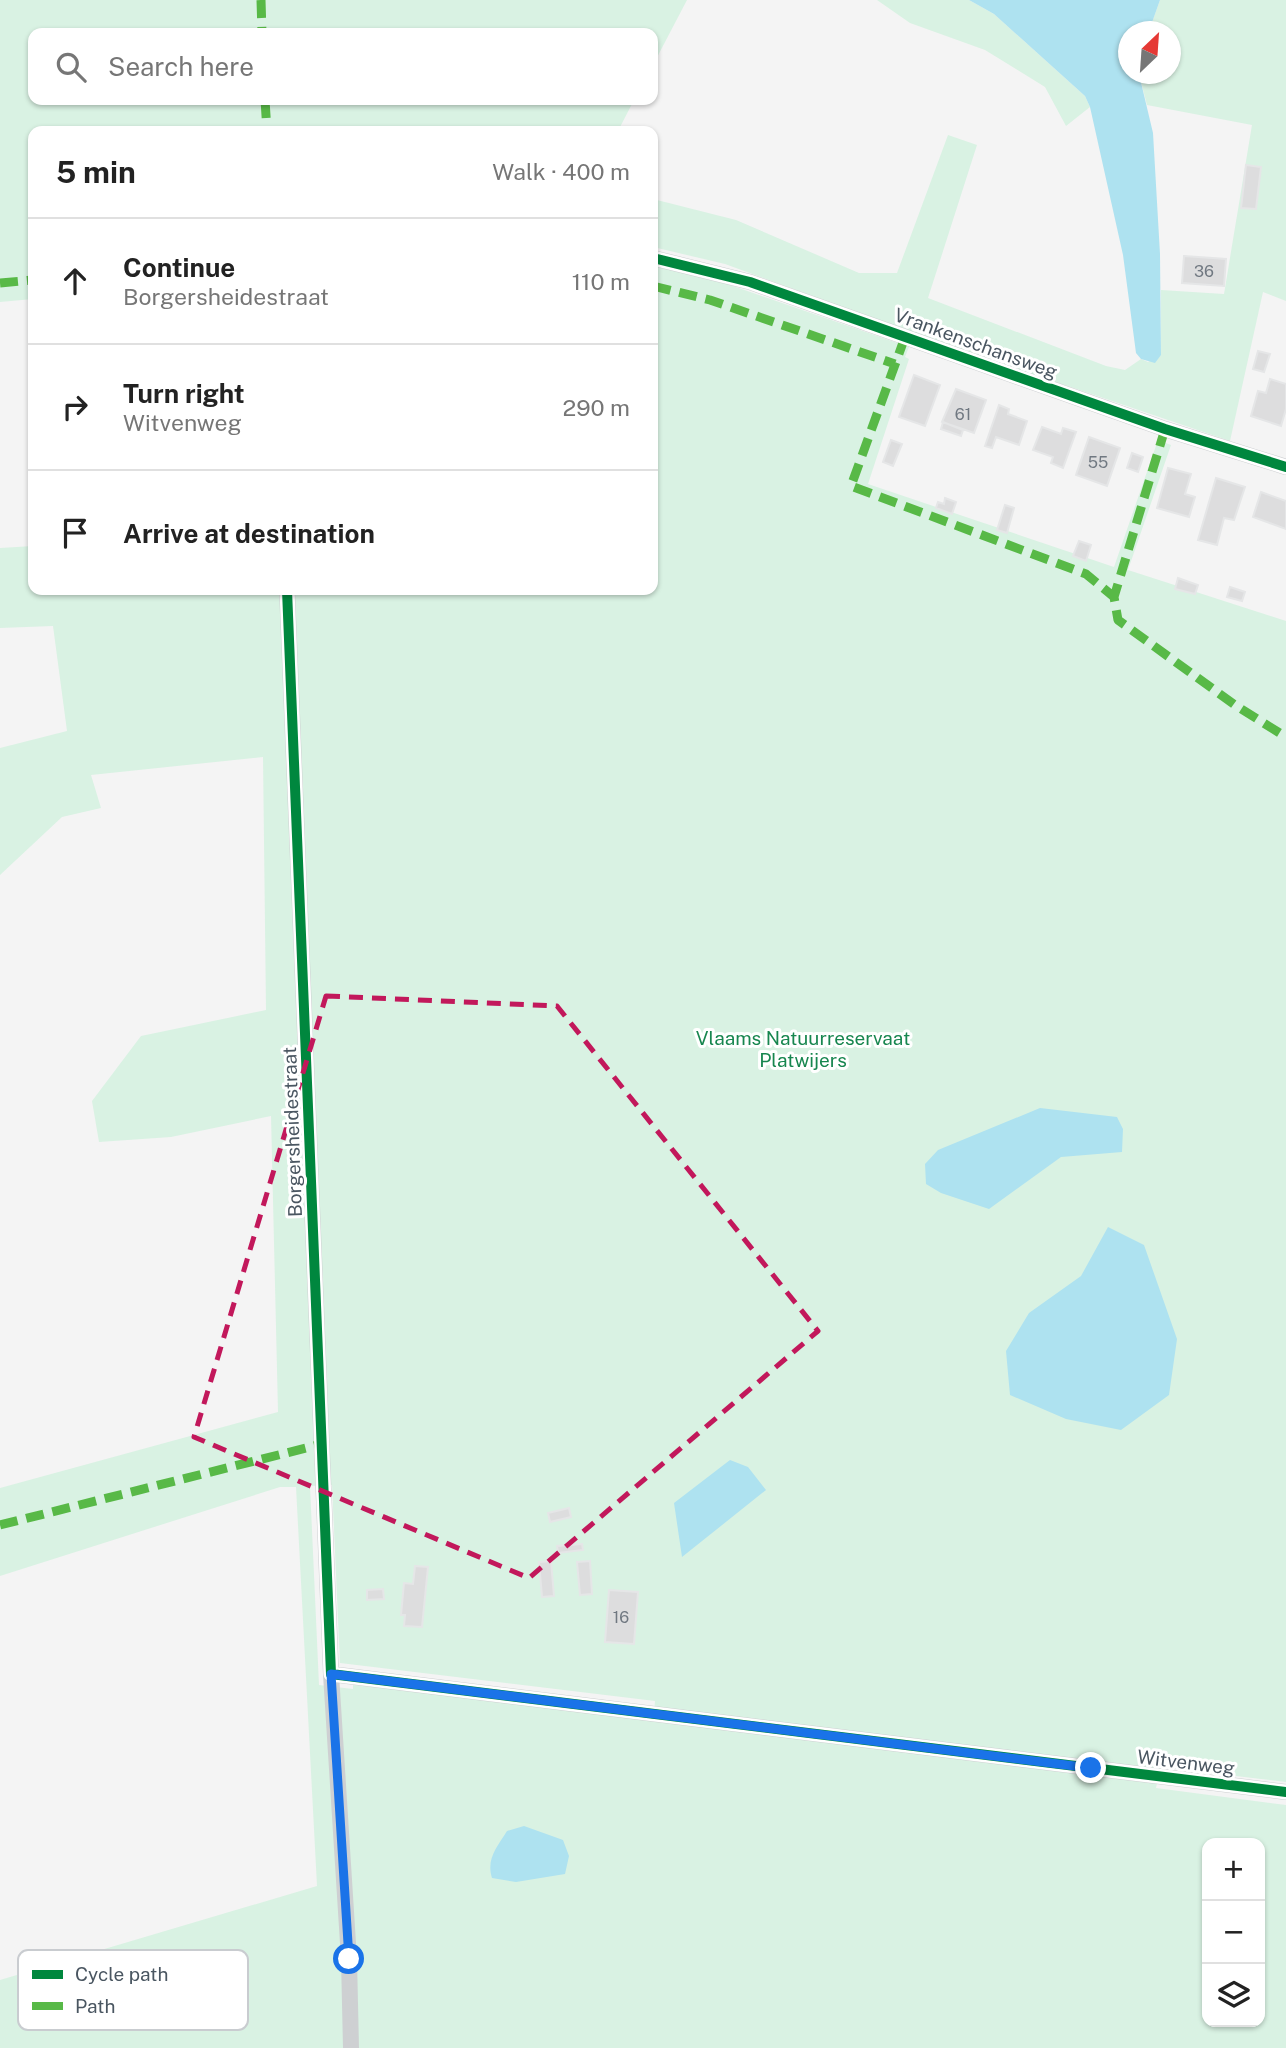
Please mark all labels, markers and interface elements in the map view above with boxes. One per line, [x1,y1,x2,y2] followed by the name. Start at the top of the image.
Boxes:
[1118,21,1181,84] north arrow
[28,28,658,105] search box
[52,48,90,86] icon: search
[108,51,254,82] text: Search here
[56,154,136,190] text: 5 min
[492,158,630,185] text: Walk · 400 m
[123,252,235,283] text: Continue
[56,262,94,300] icon: ahead
[1194,262,1214,281] house number: 36
[572,268,630,295] text: 110 m
[123,283,329,310] text: Borgersheidestraat
[891,303,1061,383] street label: Vrankenschansweg
[123,378,245,409] text: Turn right
[56,388,94,426] icon: right
[563,394,630,421] text: 290 m
[955,405,971,424] house number: 61
[123,409,242,436] text: Witvenweg
[1088,453,1108,472] house number: 55
[56,514,94,552] icon: arrive
[123,518,375,549] text: Arrive at destination
[696,1027,910,1071] park label: Vlaams Natuurreservaat Platwijers
[278,1047,306,1217] street label: Borgersheidestraat
[613,1608,629,1627] house number: 16
[1136,1745,1236,1779] street label: Witvenweg
[1075,1752,1106,1783] route end
[1202,1838,1265,2027] map controls
[1202,1838,1265,1901] button: +
[1202,1901,1265,1964] button: −
[333,1943,364,1974] route start
[18,1950,248,2030] legend
[75,1963,168,1985] text: Cycle path
[1202,1964,1265,2027] button: layers
[75,1995,115,2017] text: Path

